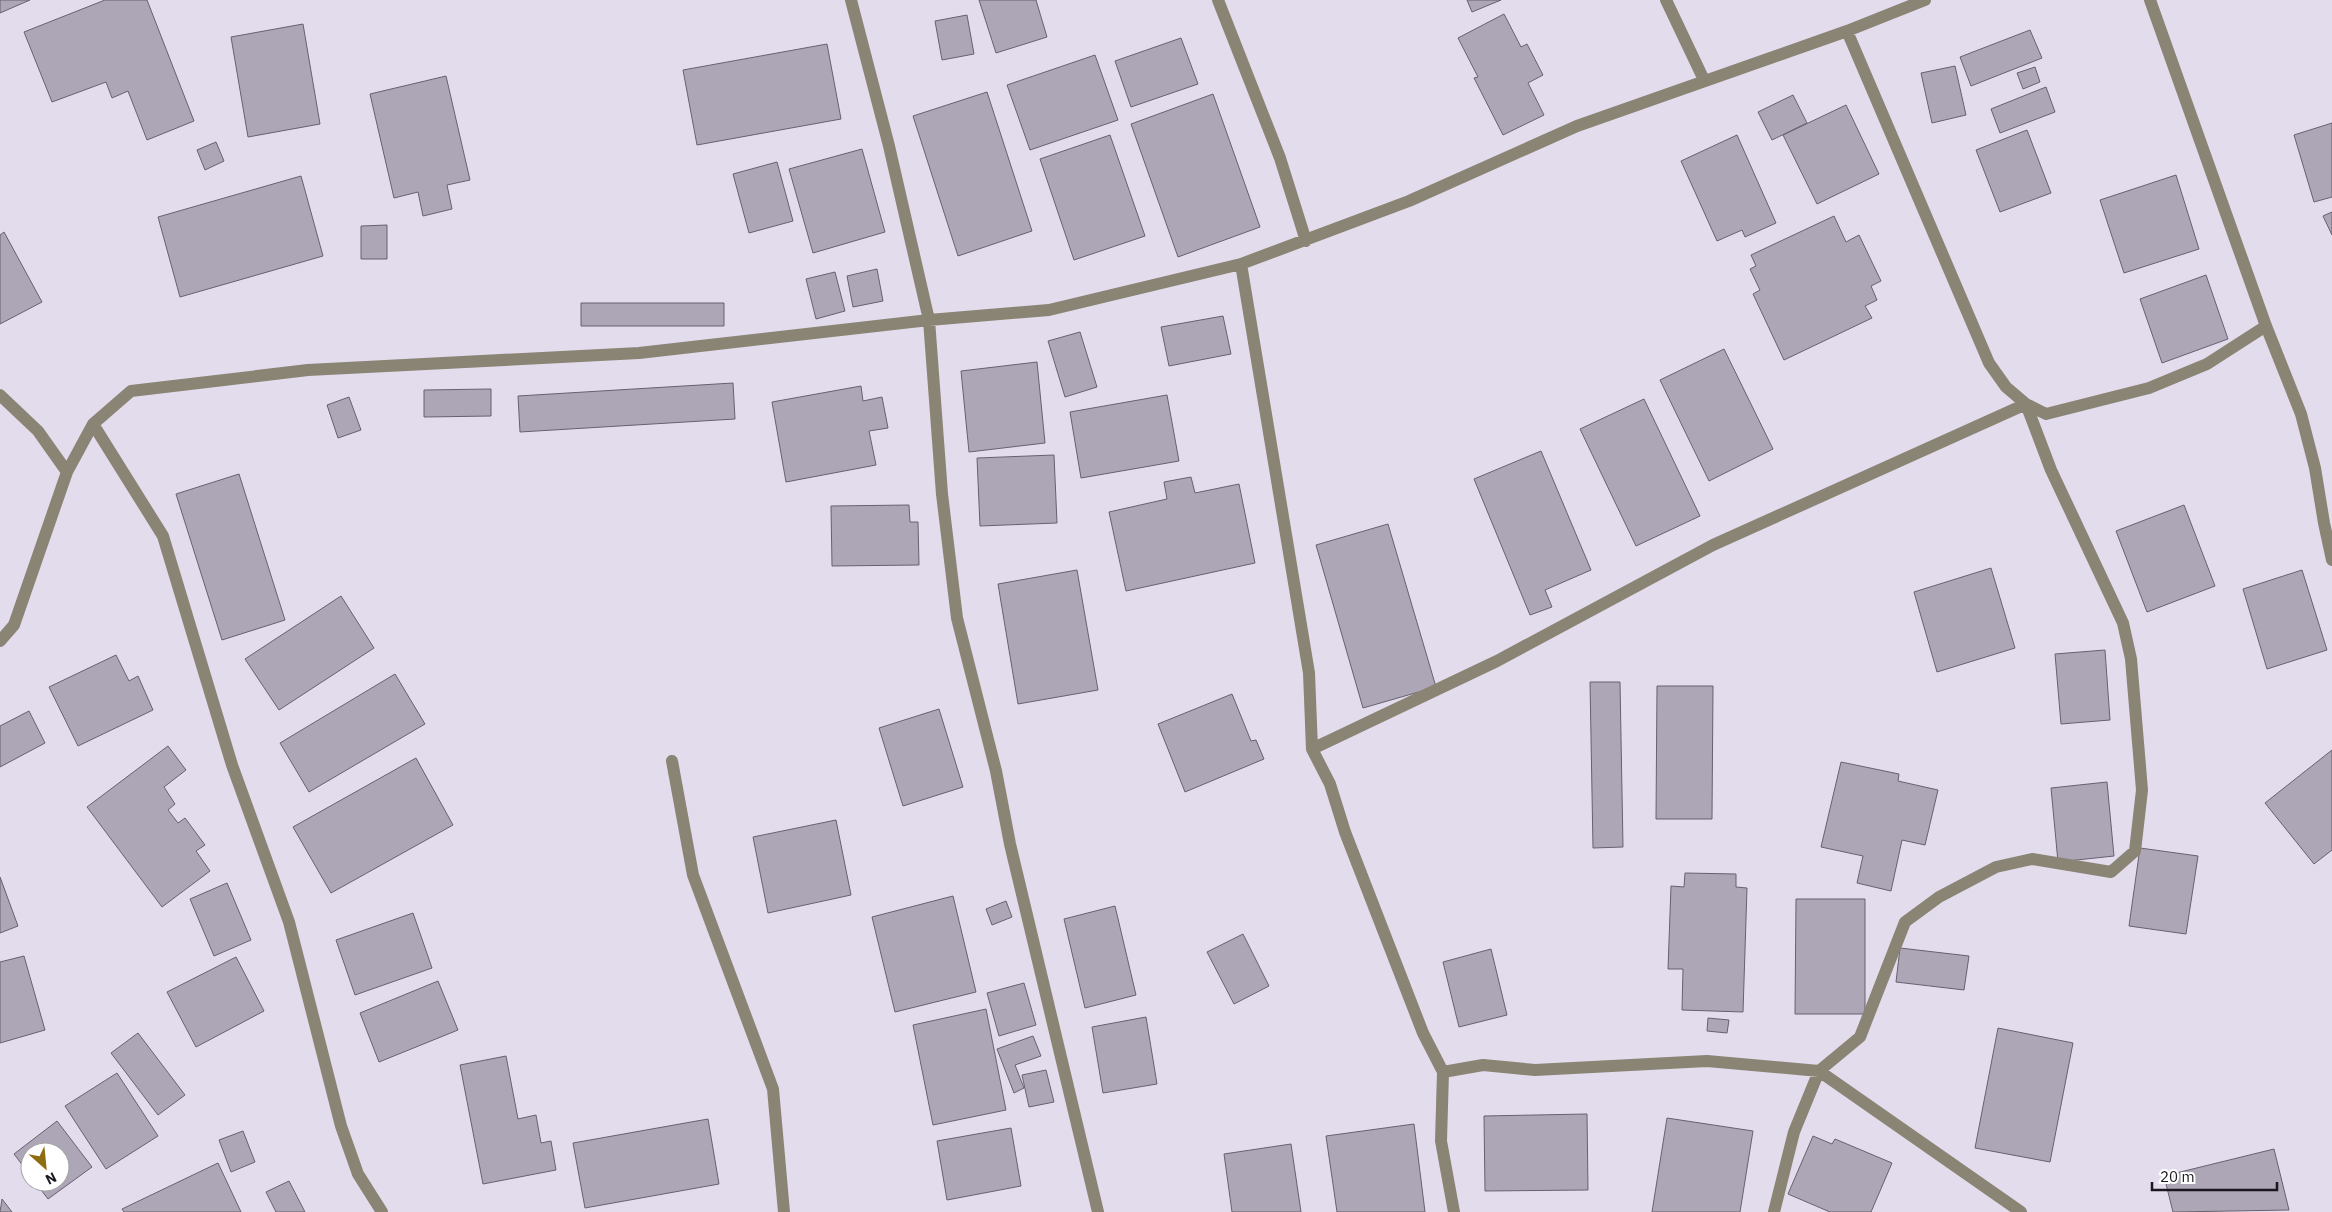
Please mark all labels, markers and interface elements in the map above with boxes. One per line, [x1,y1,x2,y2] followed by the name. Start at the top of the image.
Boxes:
[20,1142,70,1192] north arrow
[2152,1160,2277,1192] scale bar
[2160,1167,2195,1186] text: 20 m
[42,1168,60,1189] text: N

